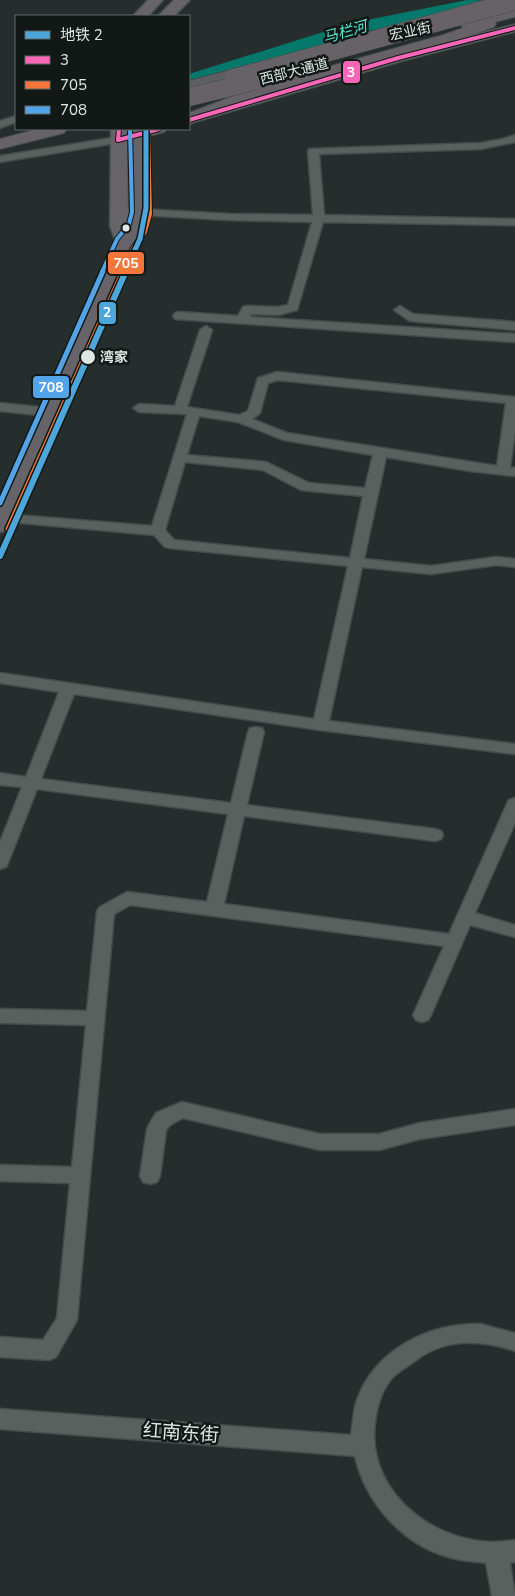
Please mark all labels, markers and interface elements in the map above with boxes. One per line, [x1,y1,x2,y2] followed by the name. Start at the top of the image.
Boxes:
[15,15,190,130] legend
[321,15,372,48] water label: 马栏河
[388,18,433,45] street label: 宏业街
[60,25,103,45] text: 地铁 2
[60,50,69,70] text: 3
[258,54,330,89] street label: 西部大通道
[342,60,361,84] line badge: 3
[347,63,355,82] text: 3
[60,75,87,95] text: 705
[60,100,87,120] text: 708
[121,223,131,233] unlabelled marker
[107,251,145,275] line badge: 705
[113,254,139,273] text: 705
[98,301,117,325] line badge: 2
[103,303,111,322] text: 2
[79,348,97,366] marker: 湾家
[100,348,128,367] place label: 湾家
[32,375,70,399] line badge: 708
[38,378,64,397] text: 708
[142,1417,220,1449] street label: 红南东街

